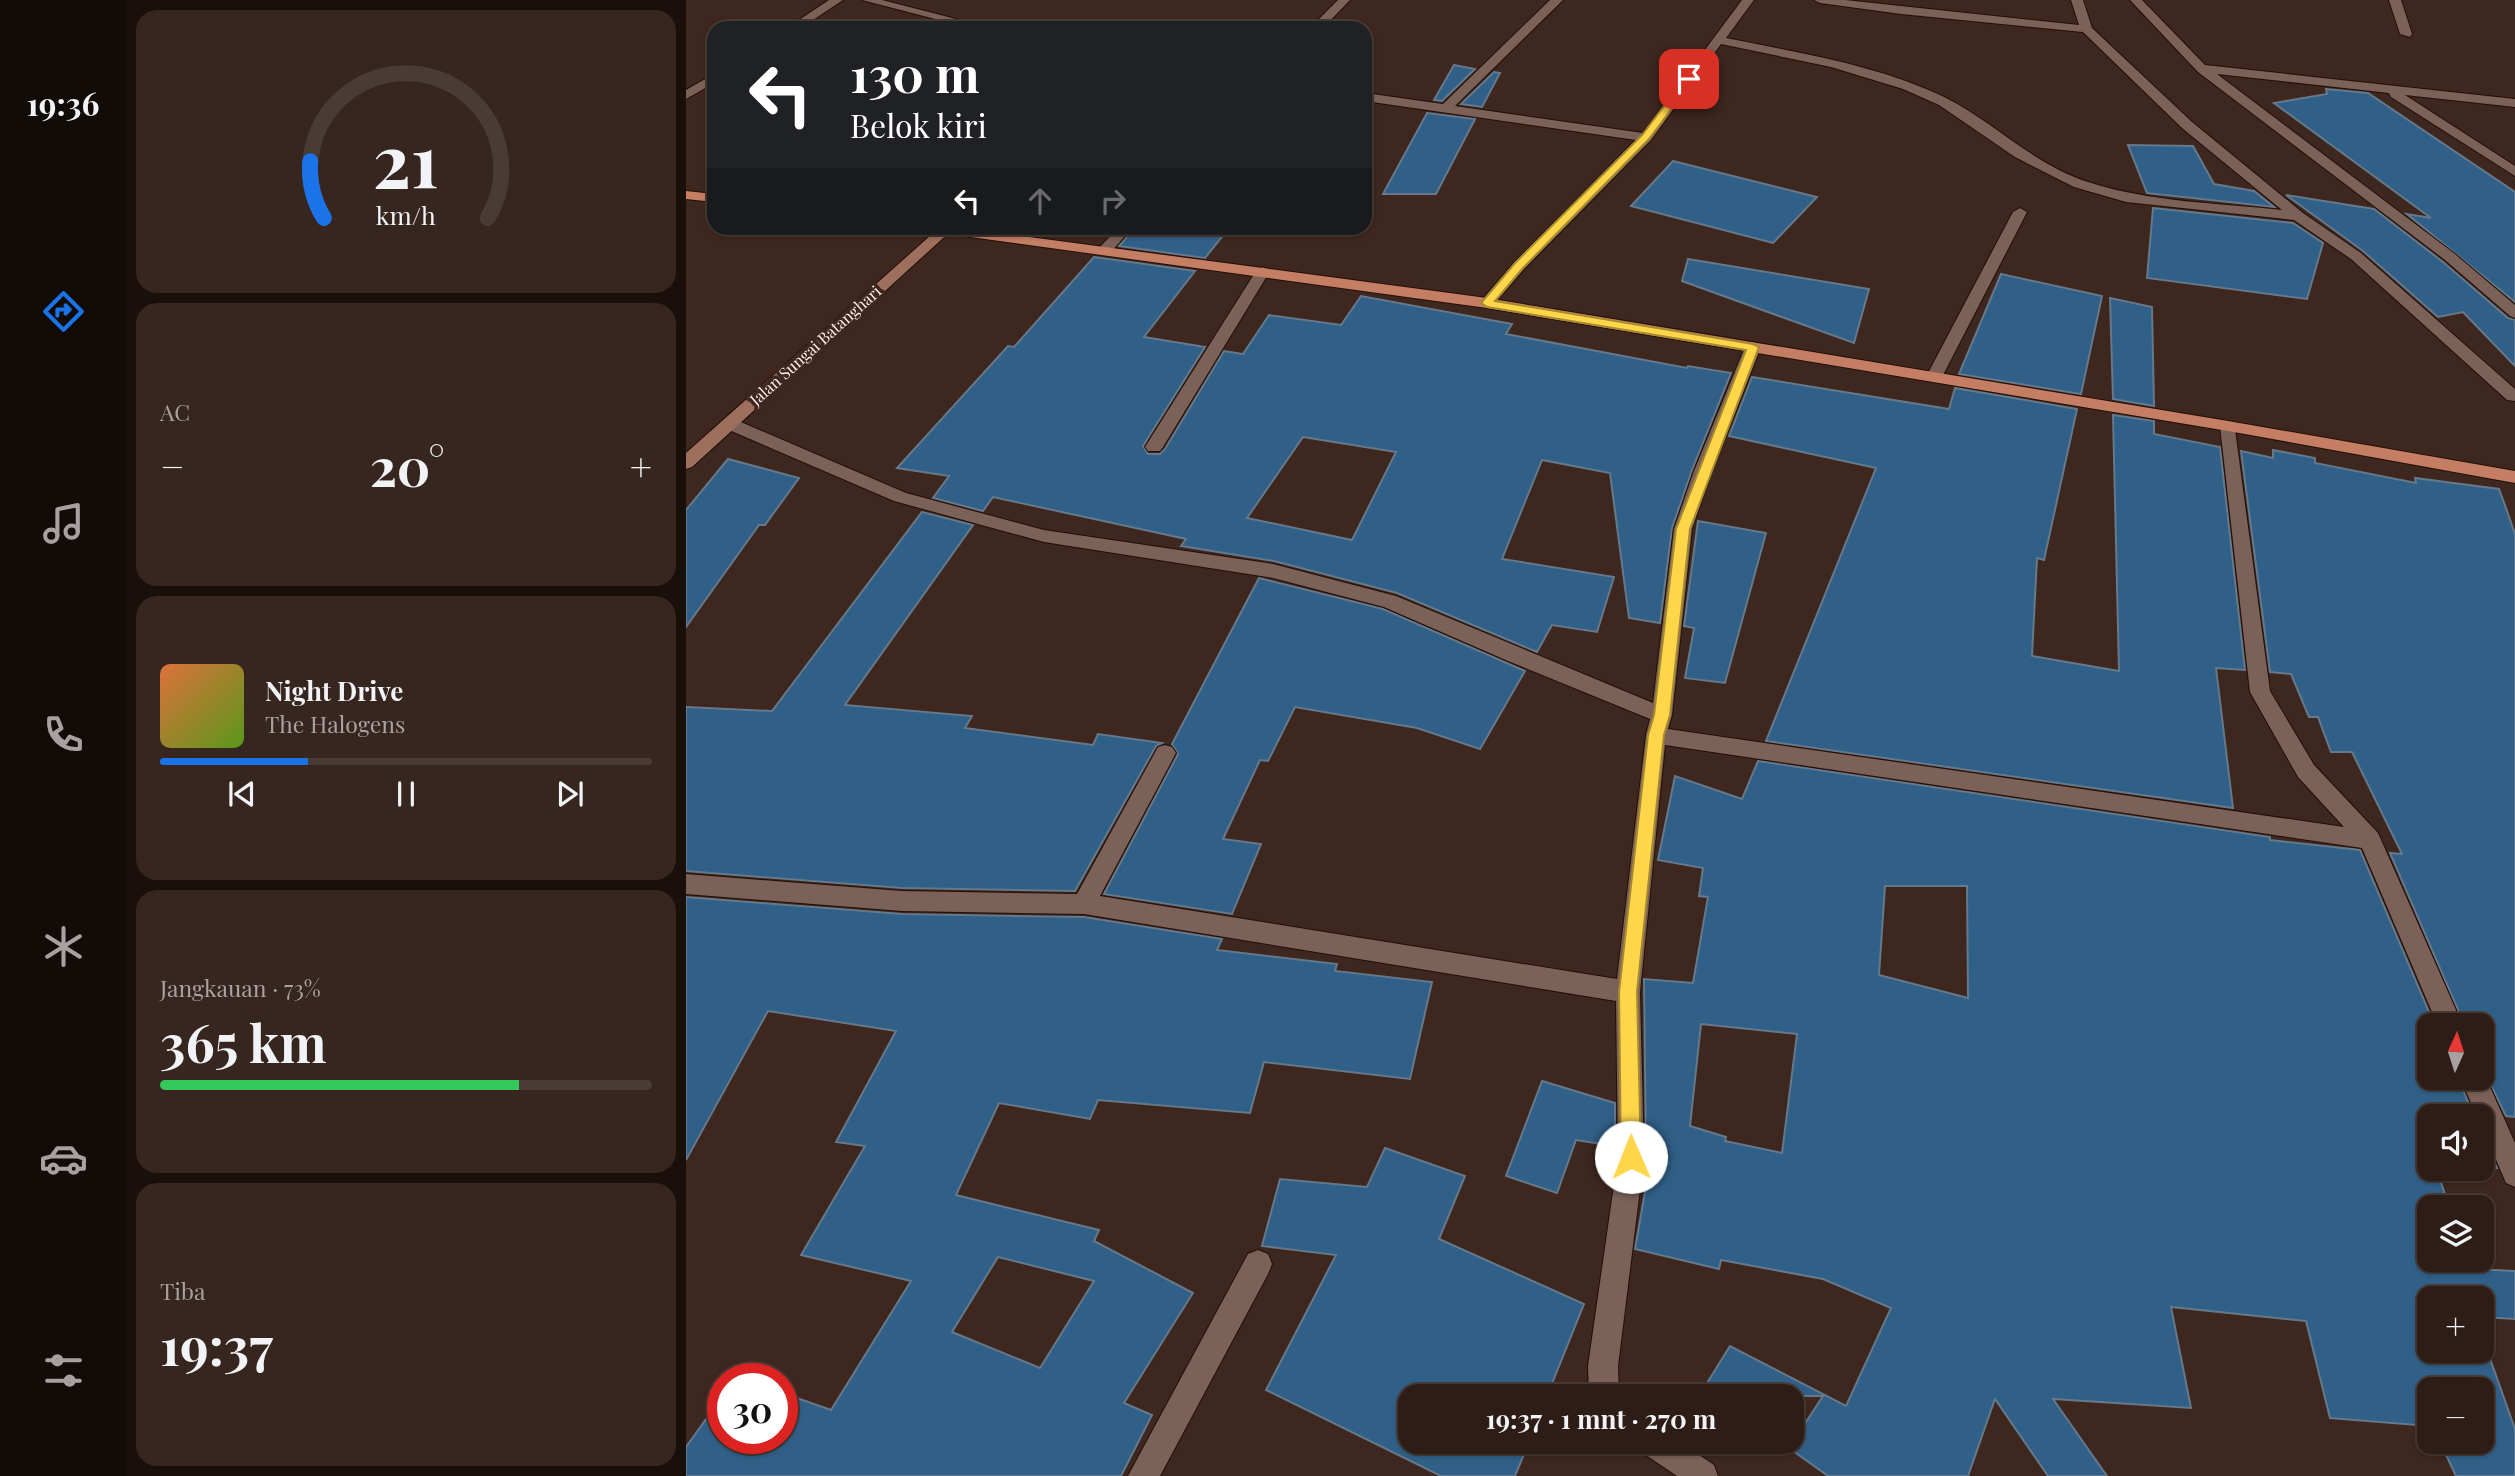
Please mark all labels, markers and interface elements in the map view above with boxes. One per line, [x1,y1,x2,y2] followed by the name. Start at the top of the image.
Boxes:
[850,40,980,105] text: 130 m
[735,49,826,140] icon: left
[1659,49,1719,109] pin
[1670,60,1708,98] icon: arrive
[27,81,99,124] text: 19:36
[850,103,987,146] text: Belok kiri
[373,109,439,206] text: 21
[948,182,986,220] icon: left
[1021,182,1059,220] icon: ahead
[1094,182,1132,220] icon: right
[376,197,436,230] text: km/h
[744,280,885,410] street label: Jalan Sungai Batanghari
[39,287,88,336] icon: directions
[160,396,190,427] text: AC
[370,431,445,500] text: 20°
[160,440,185,491] text: −
[630,440,652,491] text: +
[39,499,88,548] icon: music
[265,673,403,708] text: Night Drive
[265,708,405,739] text: The Halogens
[39,710,88,759] icon: phone
[223,775,261,813] icon: previous
[387,775,425,813] icon: pause
[551,775,589,813] icon: next
[39,922,88,971] icon: climate
[160,972,321,1003] text: Jangkauan · 73%
[160,1007,327,1076] text: 365 km
[2417,1013,2494,1090] north arrow
[2417,1013,2494,1454] map controls
[2417,1104,2494,1181] button: sound
[1594,1120,1668,1194] position arrow
[39,1134,88,1183] icon: car
[2417,1195,2494,1272] button: layers
[160,1275,205,1306] text: Tiba
[2417,1286,2494,1363] button: +
[160,1310,273,1379] text: 19:37
[39,1346,88,1395] icon: filters
[707,1363,798,1454] speed limit sign: 30
[2417,1377,2494,1454] button: −
[1486,1401,1716,1436] text: 19:37 · 1 mnt · 270 m

